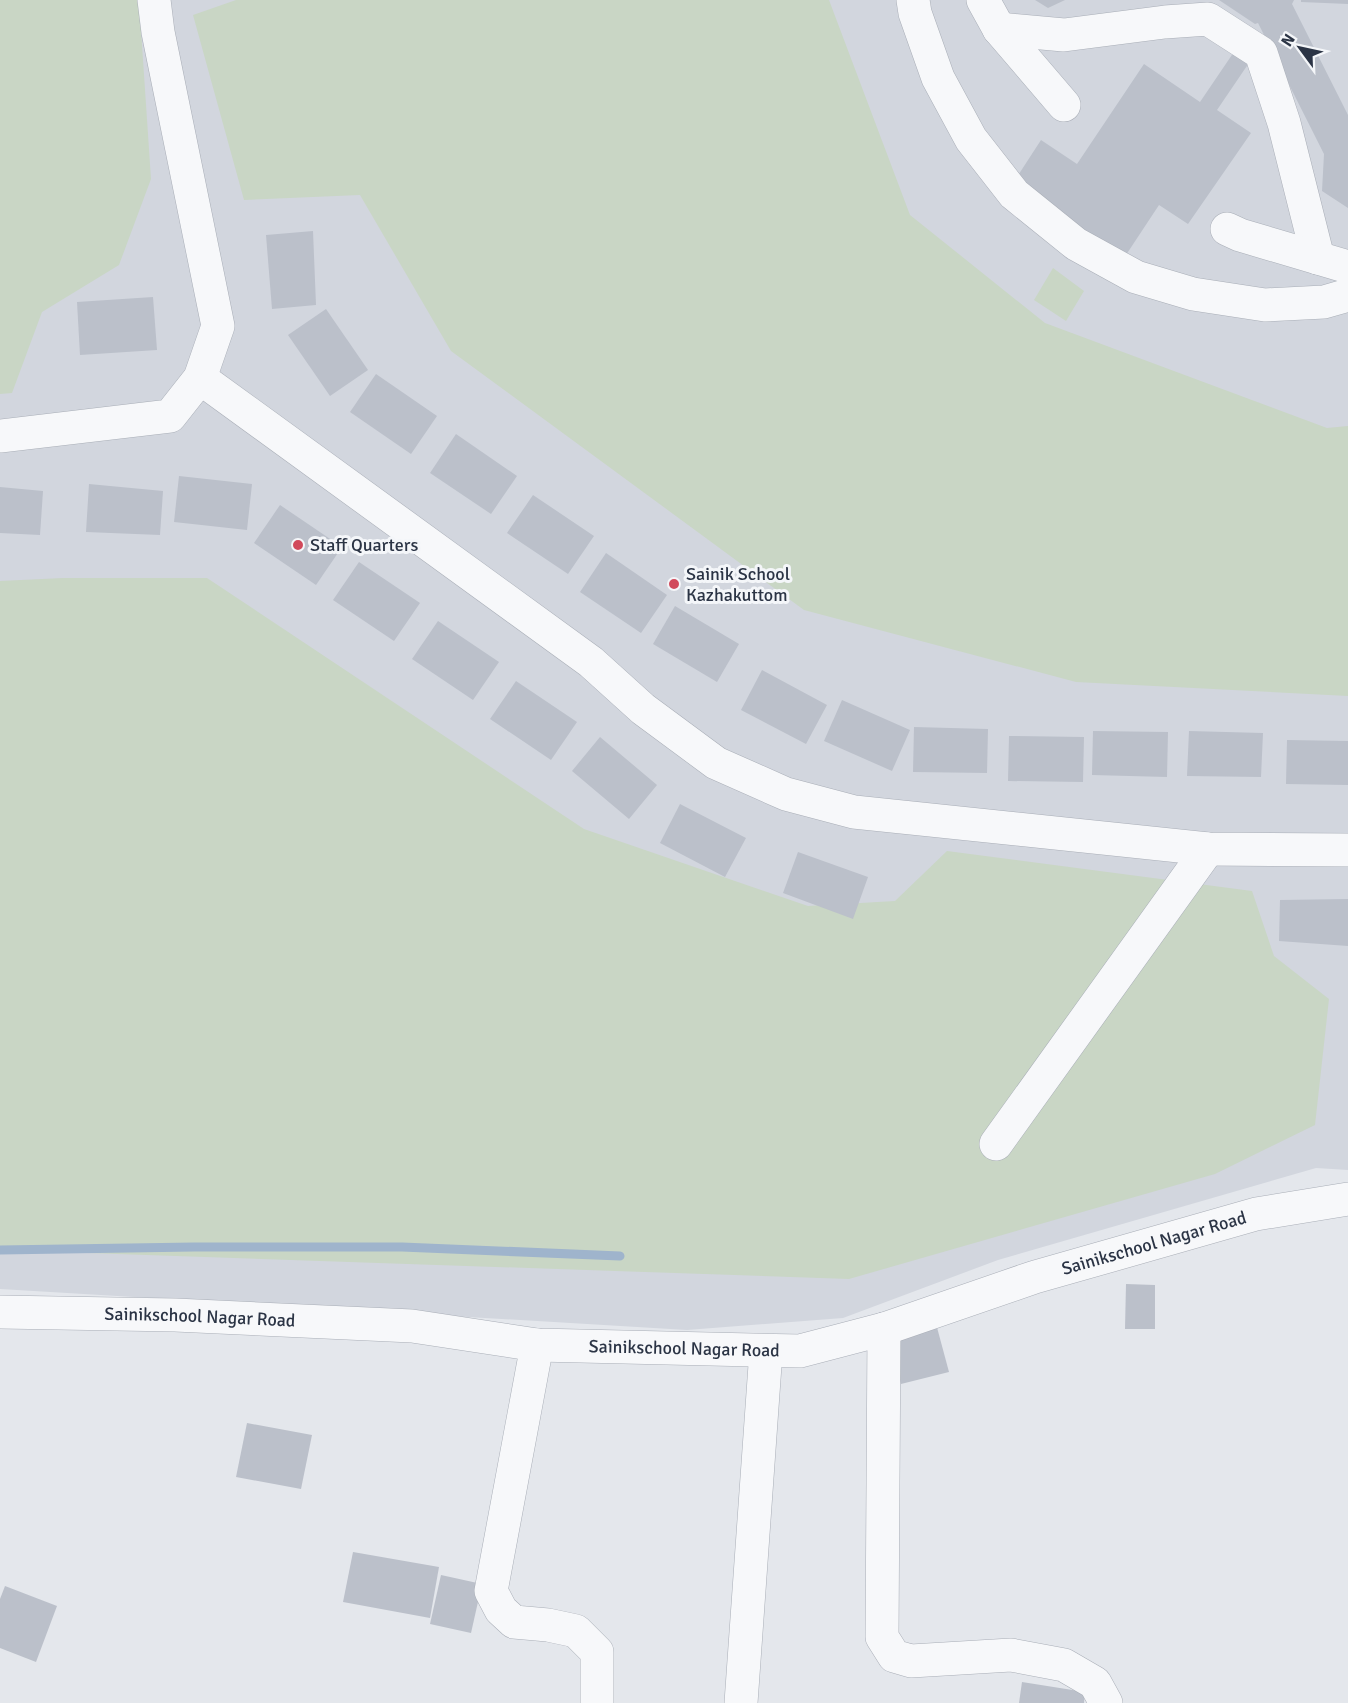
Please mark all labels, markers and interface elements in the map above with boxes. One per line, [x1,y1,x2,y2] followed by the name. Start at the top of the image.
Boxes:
[1270,18,1330,78] north arrow
[1277,30,1300,50] text: N
[310,534,418,556] place label: Staff Quarters
[291,538,305,552] marker: Staff Quarters
[686,563,790,606] place label: Sainik School Kazhakuttom
[667,577,681,591] marker: Sainik School Kazhakuttom
[1059,1206,1249,1280] street label: Sainikschool Nagar Road
[104,1303,296,1332] street label: Sainikschool Nagar Road
[588,1335,780,1362] street label: Sainikschool Nagar Road

